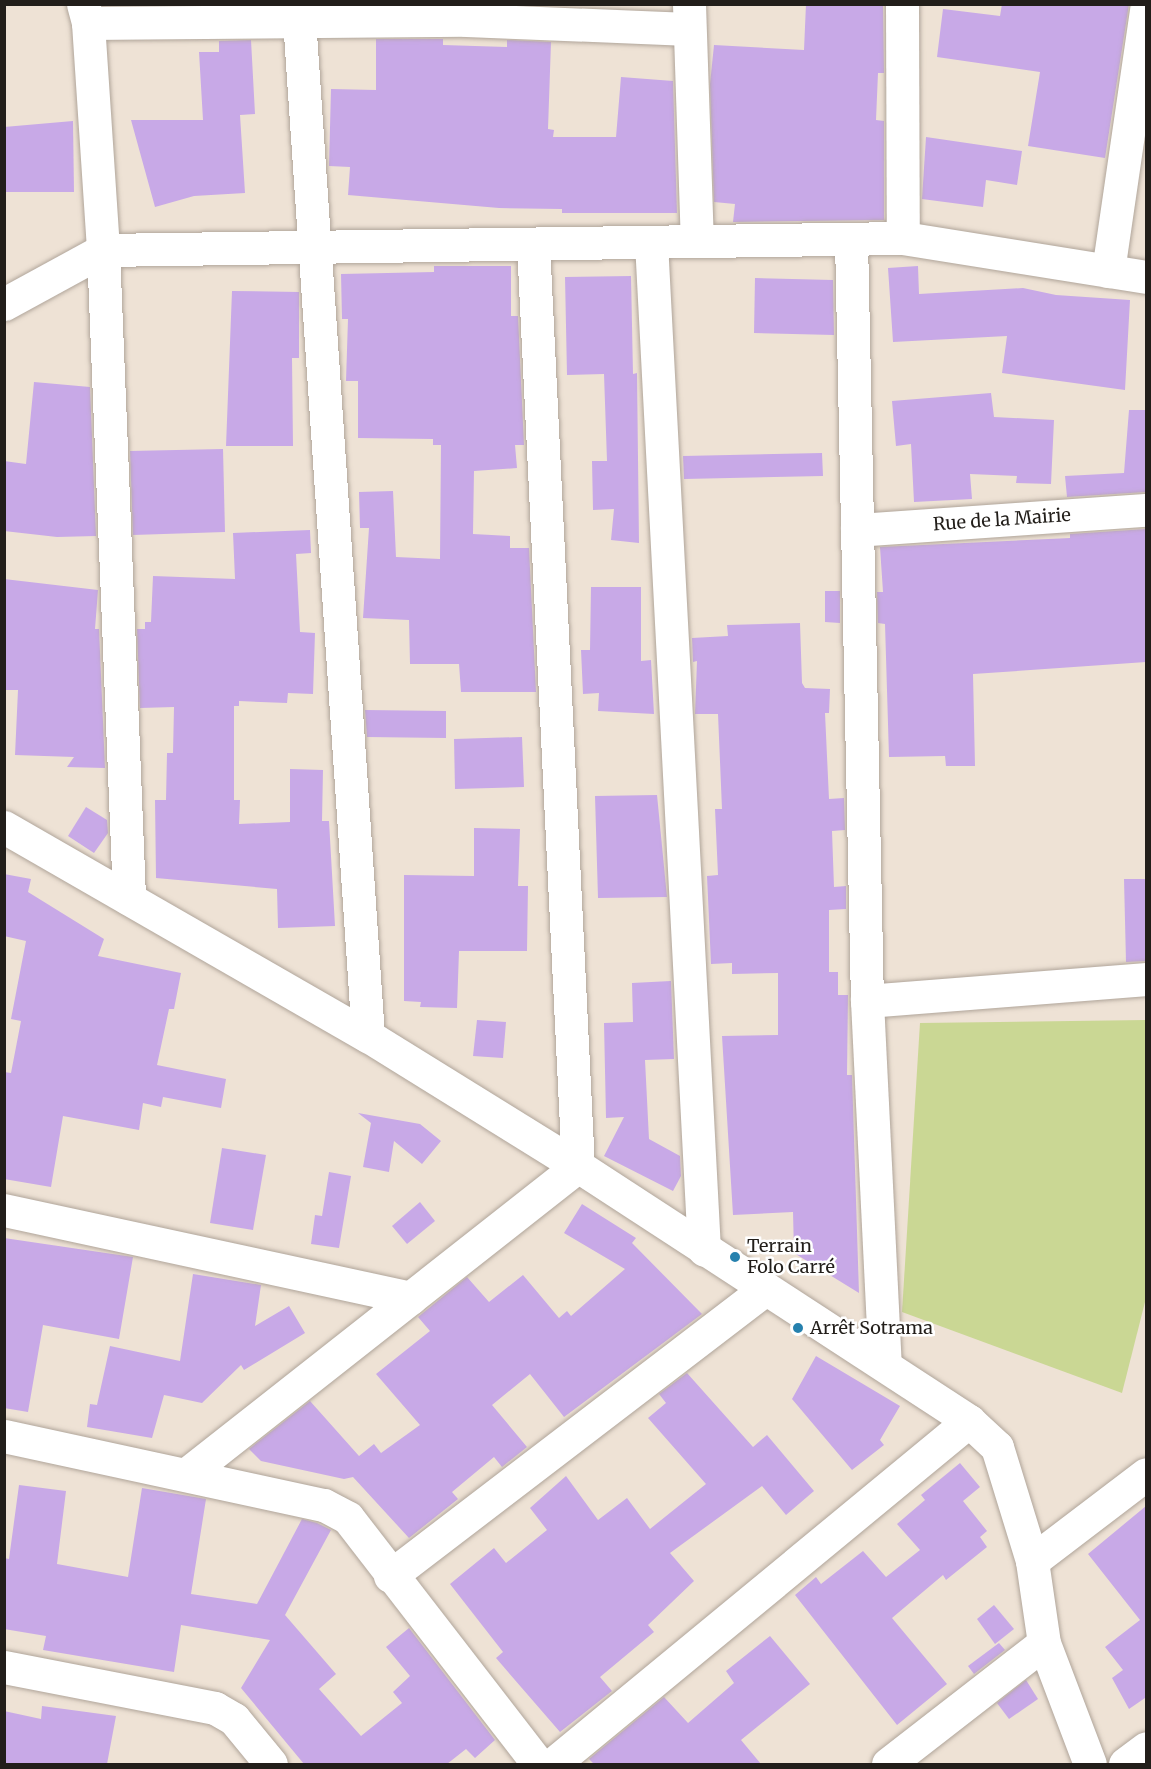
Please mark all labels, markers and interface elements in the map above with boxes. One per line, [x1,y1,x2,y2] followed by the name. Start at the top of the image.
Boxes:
[932,504,1072,536] street label: Rue de la Mairie
[747,1236,835,1278] place label: Terrain Folo Carré
[728,1250,742,1264] marker: Terrain Folo Carré
[810,1317,933,1339] place label: Arrêt Sotrama
[791,1321,805,1335] marker: Arrêt Sotrama

